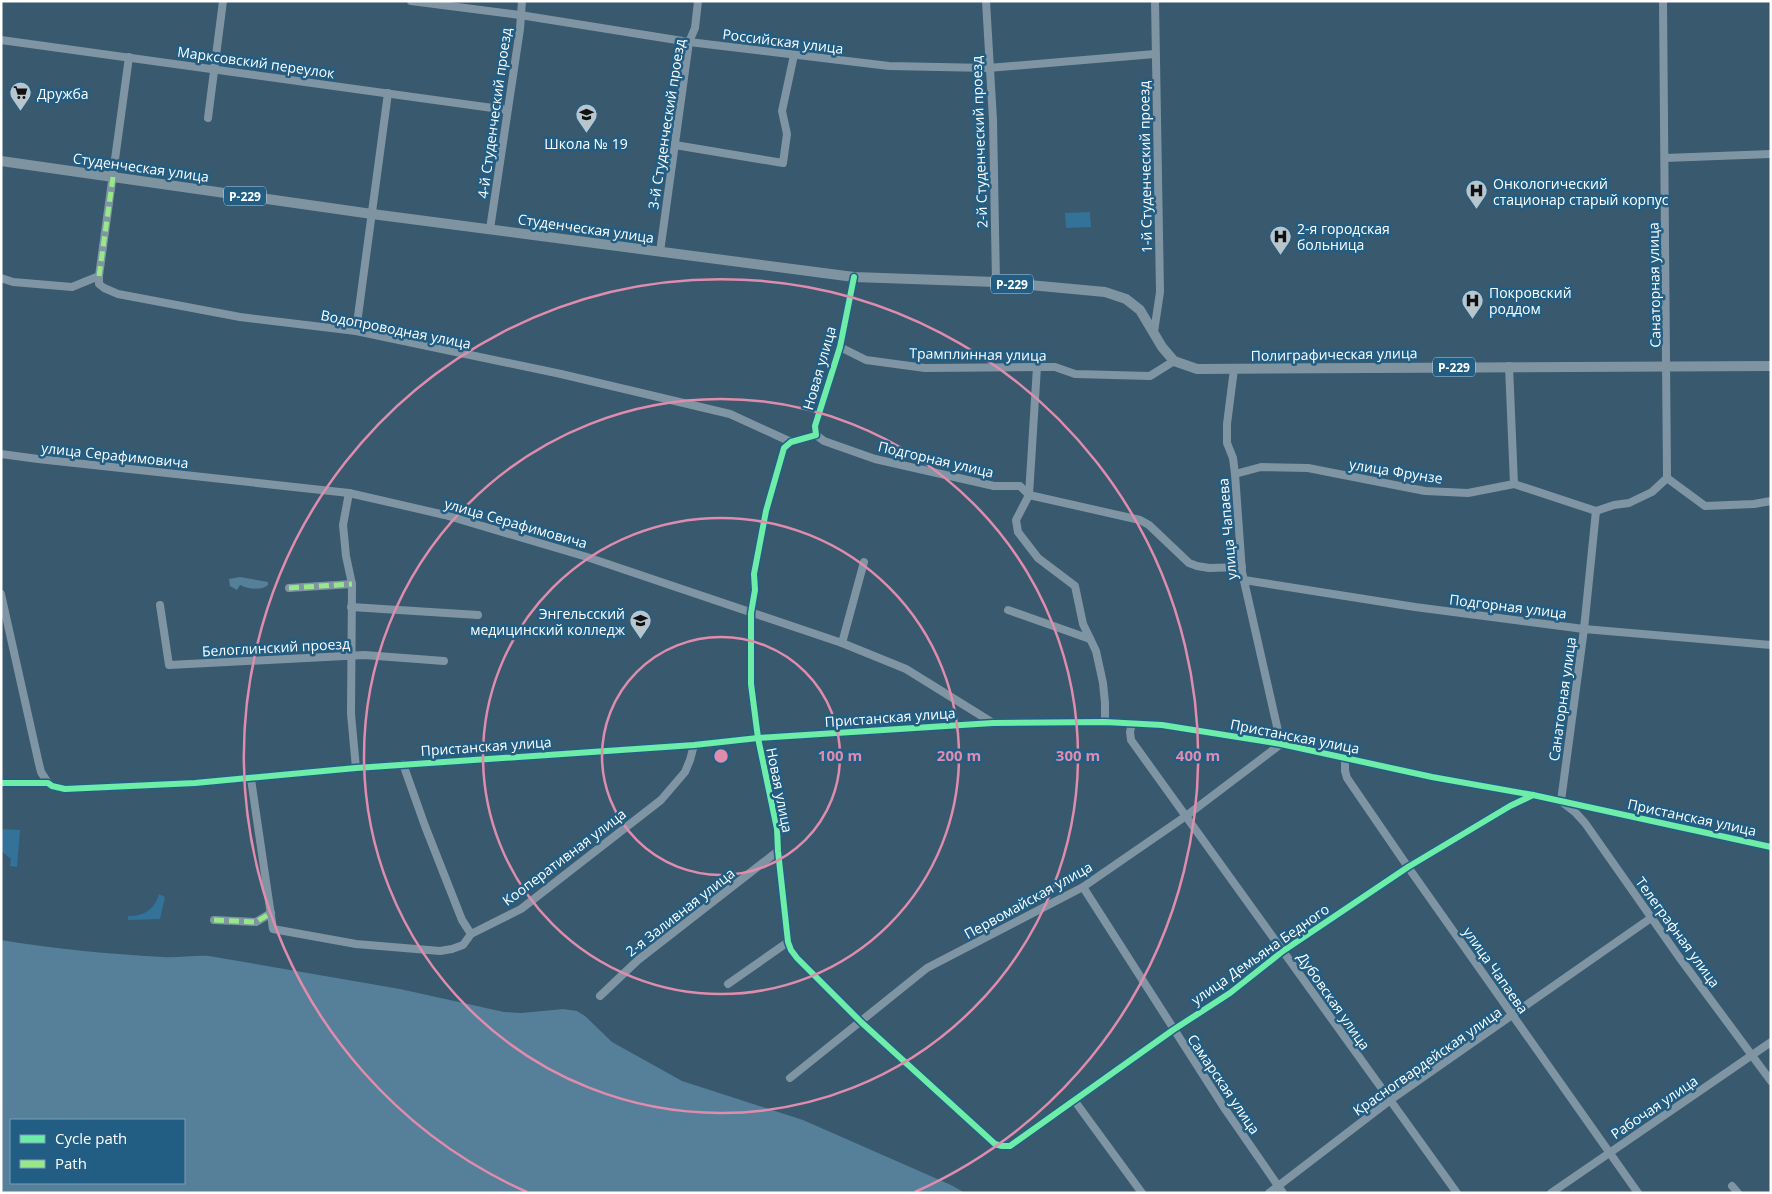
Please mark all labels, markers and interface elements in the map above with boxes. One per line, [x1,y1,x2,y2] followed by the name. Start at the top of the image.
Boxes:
[721,24,845,58] street label: Российская улица
[473,26,515,200] street label: 4-й Студенческий проезд
[643,37,689,211] street label: 3-й Студенческий проезд
[176,42,336,83] street label: Марксовский переулок
[966,56,992,228] street label: 2-й Студенческий проезд
[9,81,33,112] supermarket icon: Дружба
[1134,81,1156,253] street label: 1-й Студенческий проезд
[37,84,89,103] place label: Дружба
[574,103,598,134] school or university icon: Школа № 19
[544,134,628,153] place label: Школа № 19
[72,148,210,186] street label: Студенческая улица
[1493,174,1669,209] place label: Онкологический стационар старый корпус
[1465,179,1489,210] hospital icon: Онкологический стационар старый корпус
[224,187,266,206] road number: Р-229
[517,209,655,247] street label: Студенческая улица
[1297,219,1390,254] place label: 2-я городская больница
[1643,222,1665,348] street label: Санаторная улица
[1269,224,1293,255] hospital icon: 2-я городская больница
[991,274,1033,294] road number: Р-229
[1489,283,1572,318] place label: Покровский роддом
[1461,288,1485,319] hospital icon: Покровский роддом
[319,305,473,353] street label: Водопроводная улица
[798,324,840,412] street label: Новая улица
[909,343,1047,365] street label: Трамплинная улица
[1250,343,1418,365] street label: Полиграфическая улица
[1433,358,1475,377] road number: Р-229
[876,436,996,482] street label: Подгорная улица
[40,438,190,472] street label: улица Серафимовича
[1348,454,1444,488] street label: улица Фрунзе
[1213,477,1241,581] street label: улица Чапаева
[442,493,590,553] street label: улица Серафимовича
[1448,589,1568,623] street label: Подгорная улица
[470,604,626,639] place label: Энгельсский медицинский колледж
[629,609,653,640] school or university icon: Энгельсский медицинский колледж
[201,634,351,660] street label: Белоглинский проезд
[1544,636,1580,762] street label: Санаторная улица
[824,703,956,731] street label: Пристанская улица
[1229,714,1361,758] street label: Пристанская улица
[420,732,552,760] street label: Пристанская улица
[818,745,862,765] text: 100 m
[937,745,981,765] text: 200 m
[1056,745,1100,765] text: 300 m
[1176,745,1220,765] text: 400 m
[762,746,798,834] street label: Новая улица
[712,747,730,765] centre of rings
[1626,794,1758,840] street label: Пристанская улица
[498,804,630,910] street label: Кооперативная улица
[961,857,1095,943] street label: Первомайская улица
[622,863,738,961] street label: 2-я Заливная улица
[1631,873,1725,991] street label: Телеграфная улица
[1187,899,1333,1009] street label: улица Демьяна Бедного
[1459,923,1533,1017] street label: улица Чапаева
[1293,948,1375,1054] street label: Дубовская улица
[1349,1002,1505,1120] street label: Красногвардейская улица
[1183,1030,1265,1138] street label: Самарская улица
[1607,1071,1701,1143] street label: Рабочая улица
[10,1119,185,1184] legend
[55,1128,127,1148] text: Cycle path
[55,1153,87,1173] text: Path

